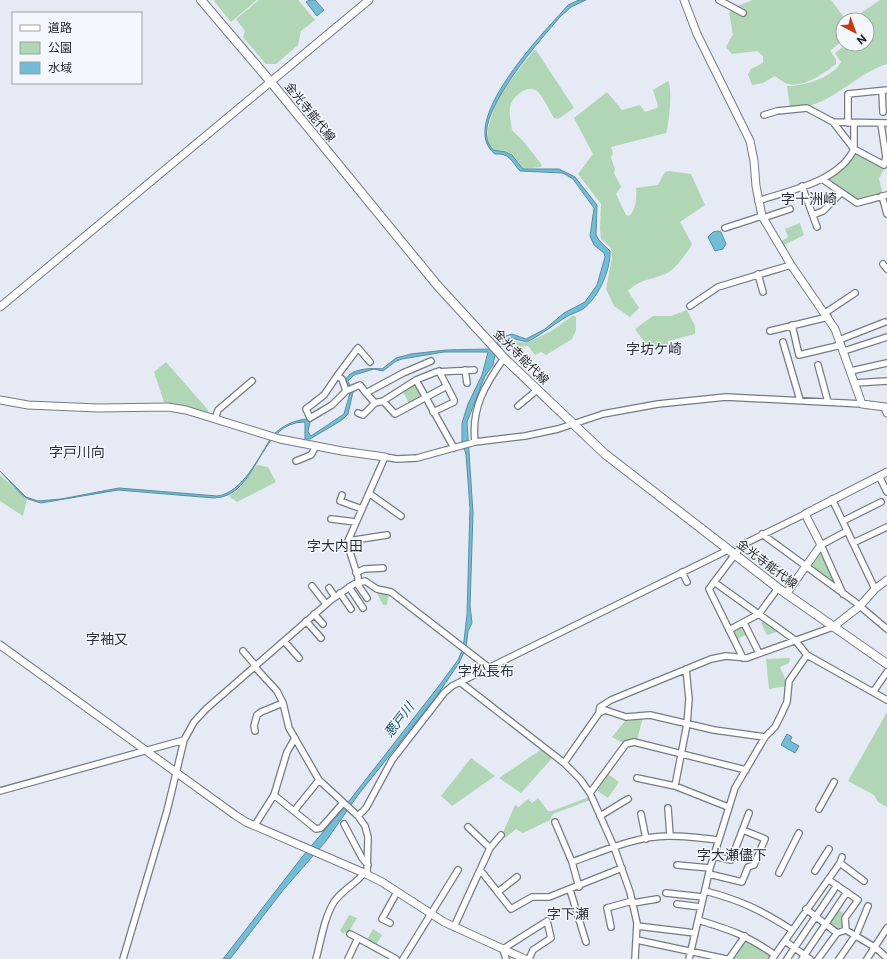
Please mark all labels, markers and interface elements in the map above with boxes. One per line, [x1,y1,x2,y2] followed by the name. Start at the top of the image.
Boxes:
[12,12,142,84] legend
[835,12,875,52] north arrow
[48,21,72,35] text: 道路
[854,32,869,47] text: N
[48,41,72,55] text: 公園
[48,61,72,75] text: 水域
[282,80,338,144] street label: 金光寺能代線
[781,191,837,207] district label: 字十洲崎
[491,327,551,387] street label: 金光寺能代線
[626,341,682,357] district label: 字坊ケ崎
[49,444,105,460] district label: 字戸川向
[734,537,800,591] street label: 金光寺能代線
[307,538,363,554] district label: 字大内田
[86,631,128,647] district label: 字袖又
[458,663,514,679] district label: 字松長布
[381,698,418,740] water label: 悪戸川
[697,847,767,863] district label: 字大瀬儘下
[547,906,589,922] district label: 字下瀬

